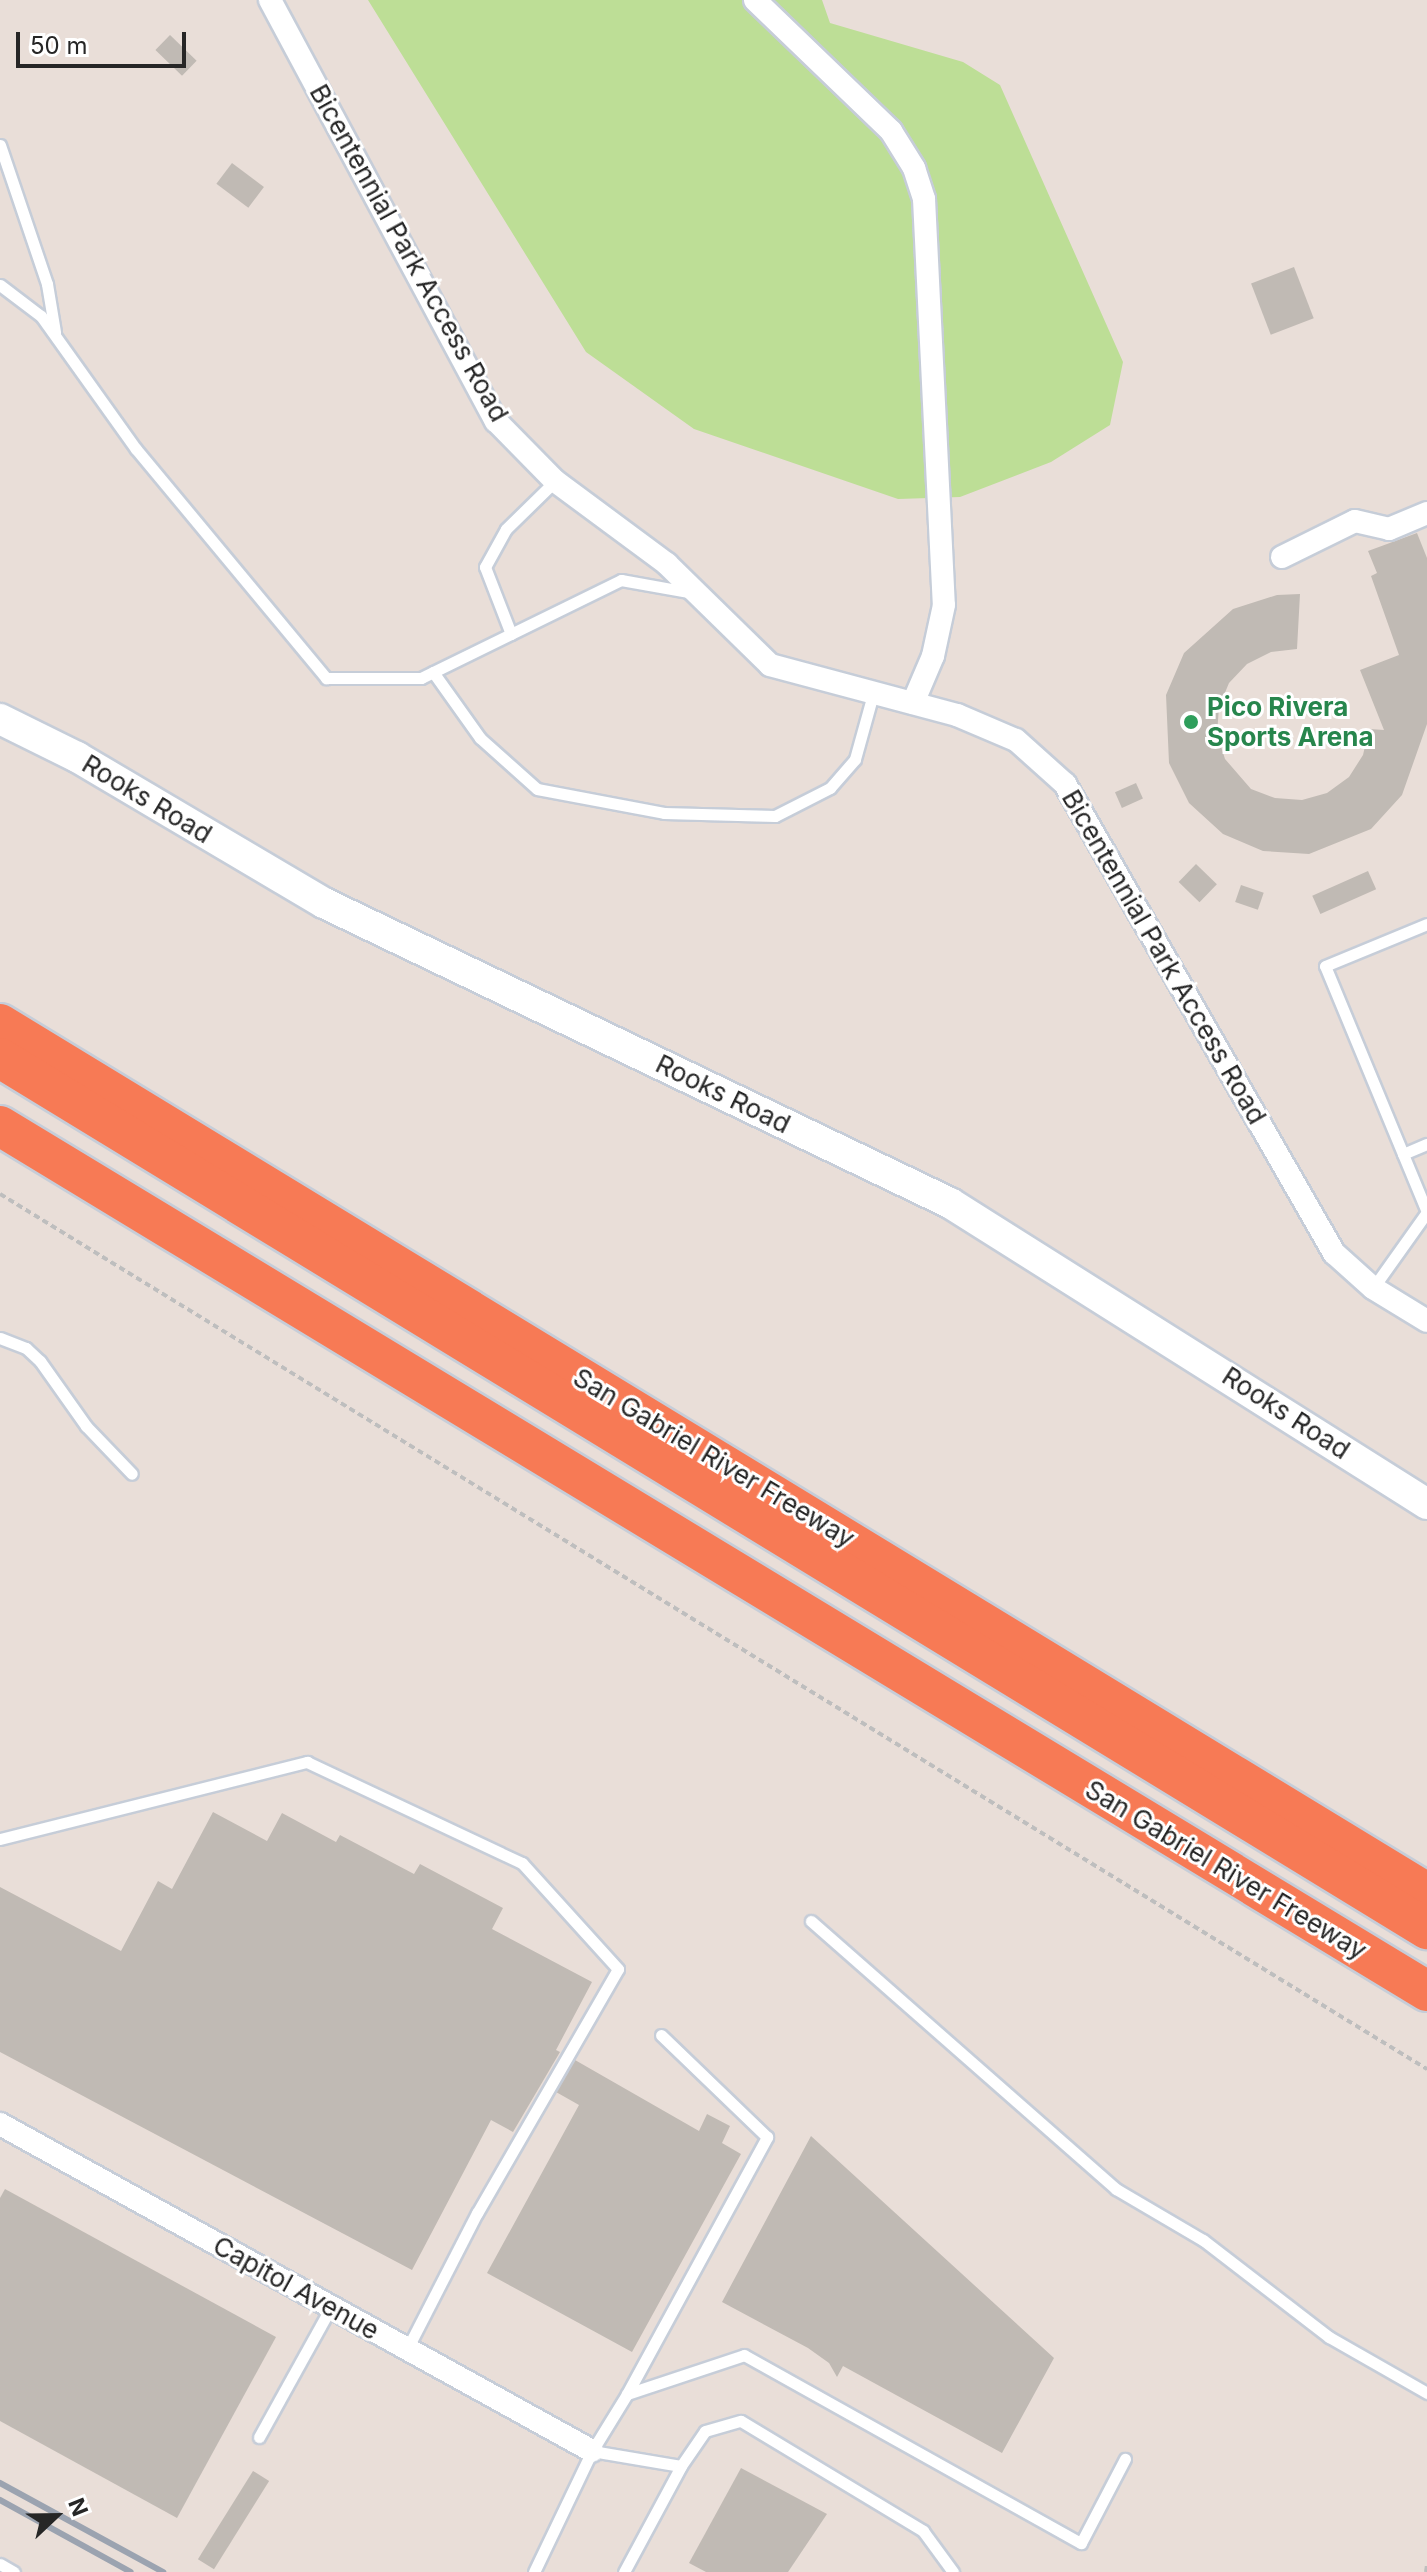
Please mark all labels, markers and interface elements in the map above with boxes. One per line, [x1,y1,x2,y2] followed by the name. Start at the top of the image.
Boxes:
[20,16,190,66] scale bar
[30,31,88,60] text: 50 m
[303,79,515,427] street label: Bicentennial Park Access Road
[1207,691,1374,752] place label: Pico Rivera Sports Arena
[1182,713,1200,731] marker: Pico Rivera Sports Arena
[77,748,217,850] street label: Rooks Road
[1055,784,1273,1130] street label: Bicentennial Park Access Road
[651,1048,795,1140] street label: Rooks Road
[1216,1360,1356,1466] street label: Rooks Road
[568,1362,860,1554] street label: San Gabriel River Freeway
[1080,1774,1372,1966] street label: San Gabriel River Freeway
[208,2230,384,2346] street label: Capitol Avenue
[16,2476,96,2556] north arrow
[63,2494,93,2520] text: N

